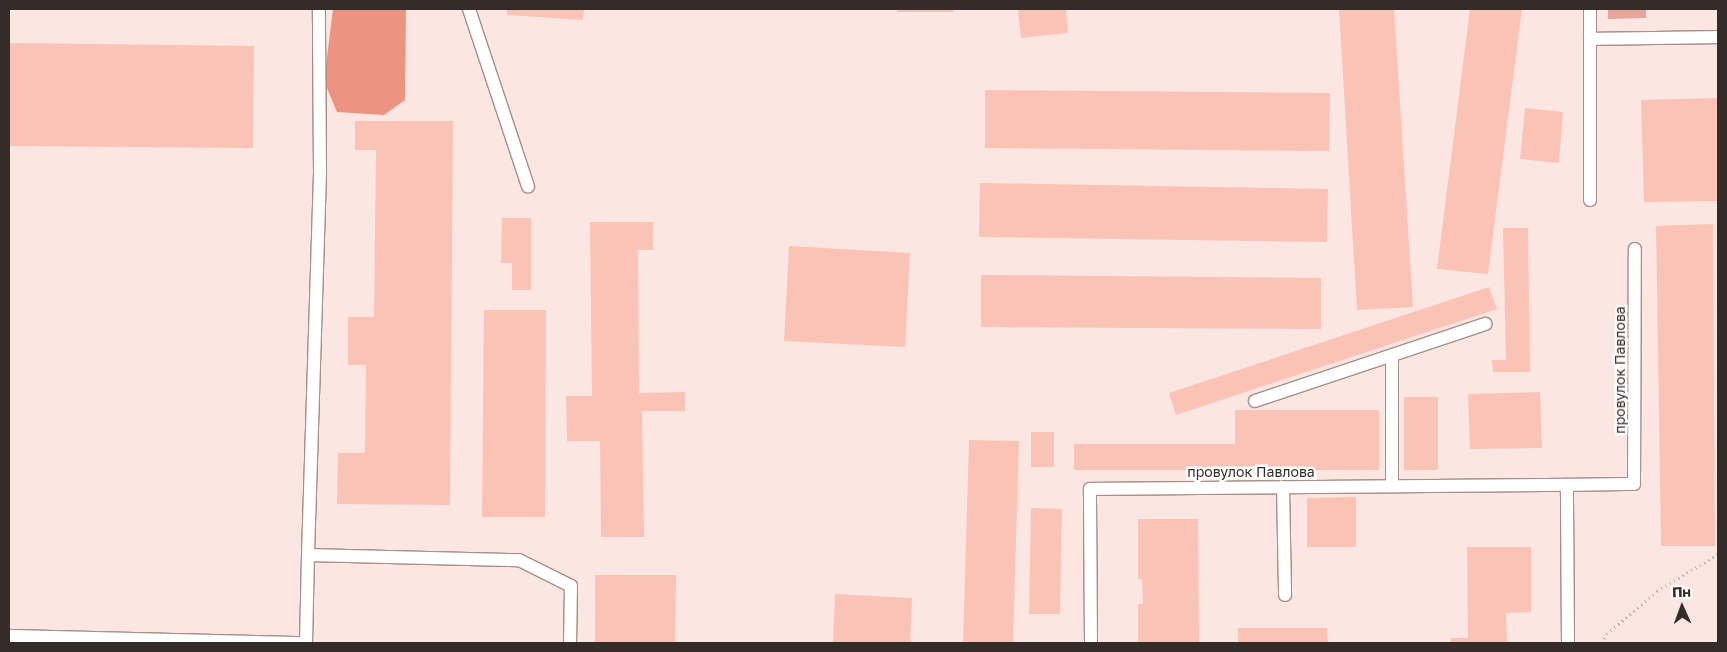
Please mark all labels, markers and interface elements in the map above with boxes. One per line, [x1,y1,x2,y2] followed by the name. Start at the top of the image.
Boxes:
[1612,306,1628,434] street label: провулок Павлова
[1187,464,1315,480] street label: провулок Павлова
[1657,582,1707,632] north arrow
[1672,583,1691,600] text: Пн

